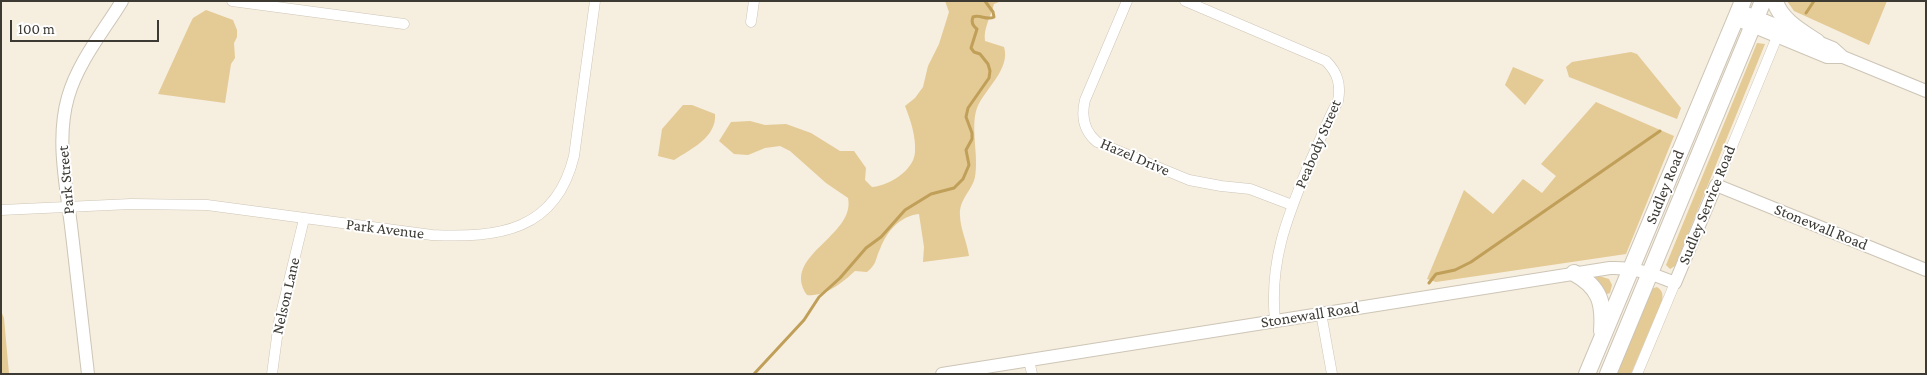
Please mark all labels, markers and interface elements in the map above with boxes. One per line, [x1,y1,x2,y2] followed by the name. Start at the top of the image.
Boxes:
[12,10,161,42] scale bar
[18,21,55,37] text: 100 m
[1291,97,1345,191] street label: Peabody Street
[1097,134,1173,180] street label: Hazel Drive
[1674,143,1740,267] street label: Sudley Service Road
[53,145,79,215] street label: Park Street
[1641,147,1689,227] street label: Sudley Road
[1771,200,1871,254] street label: Stonewall Road
[345,215,425,243] street label: Park Avenue
[268,256,304,336] street label: Nelson Lane
[1260,298,1360,332] street label: Stonewall Road

